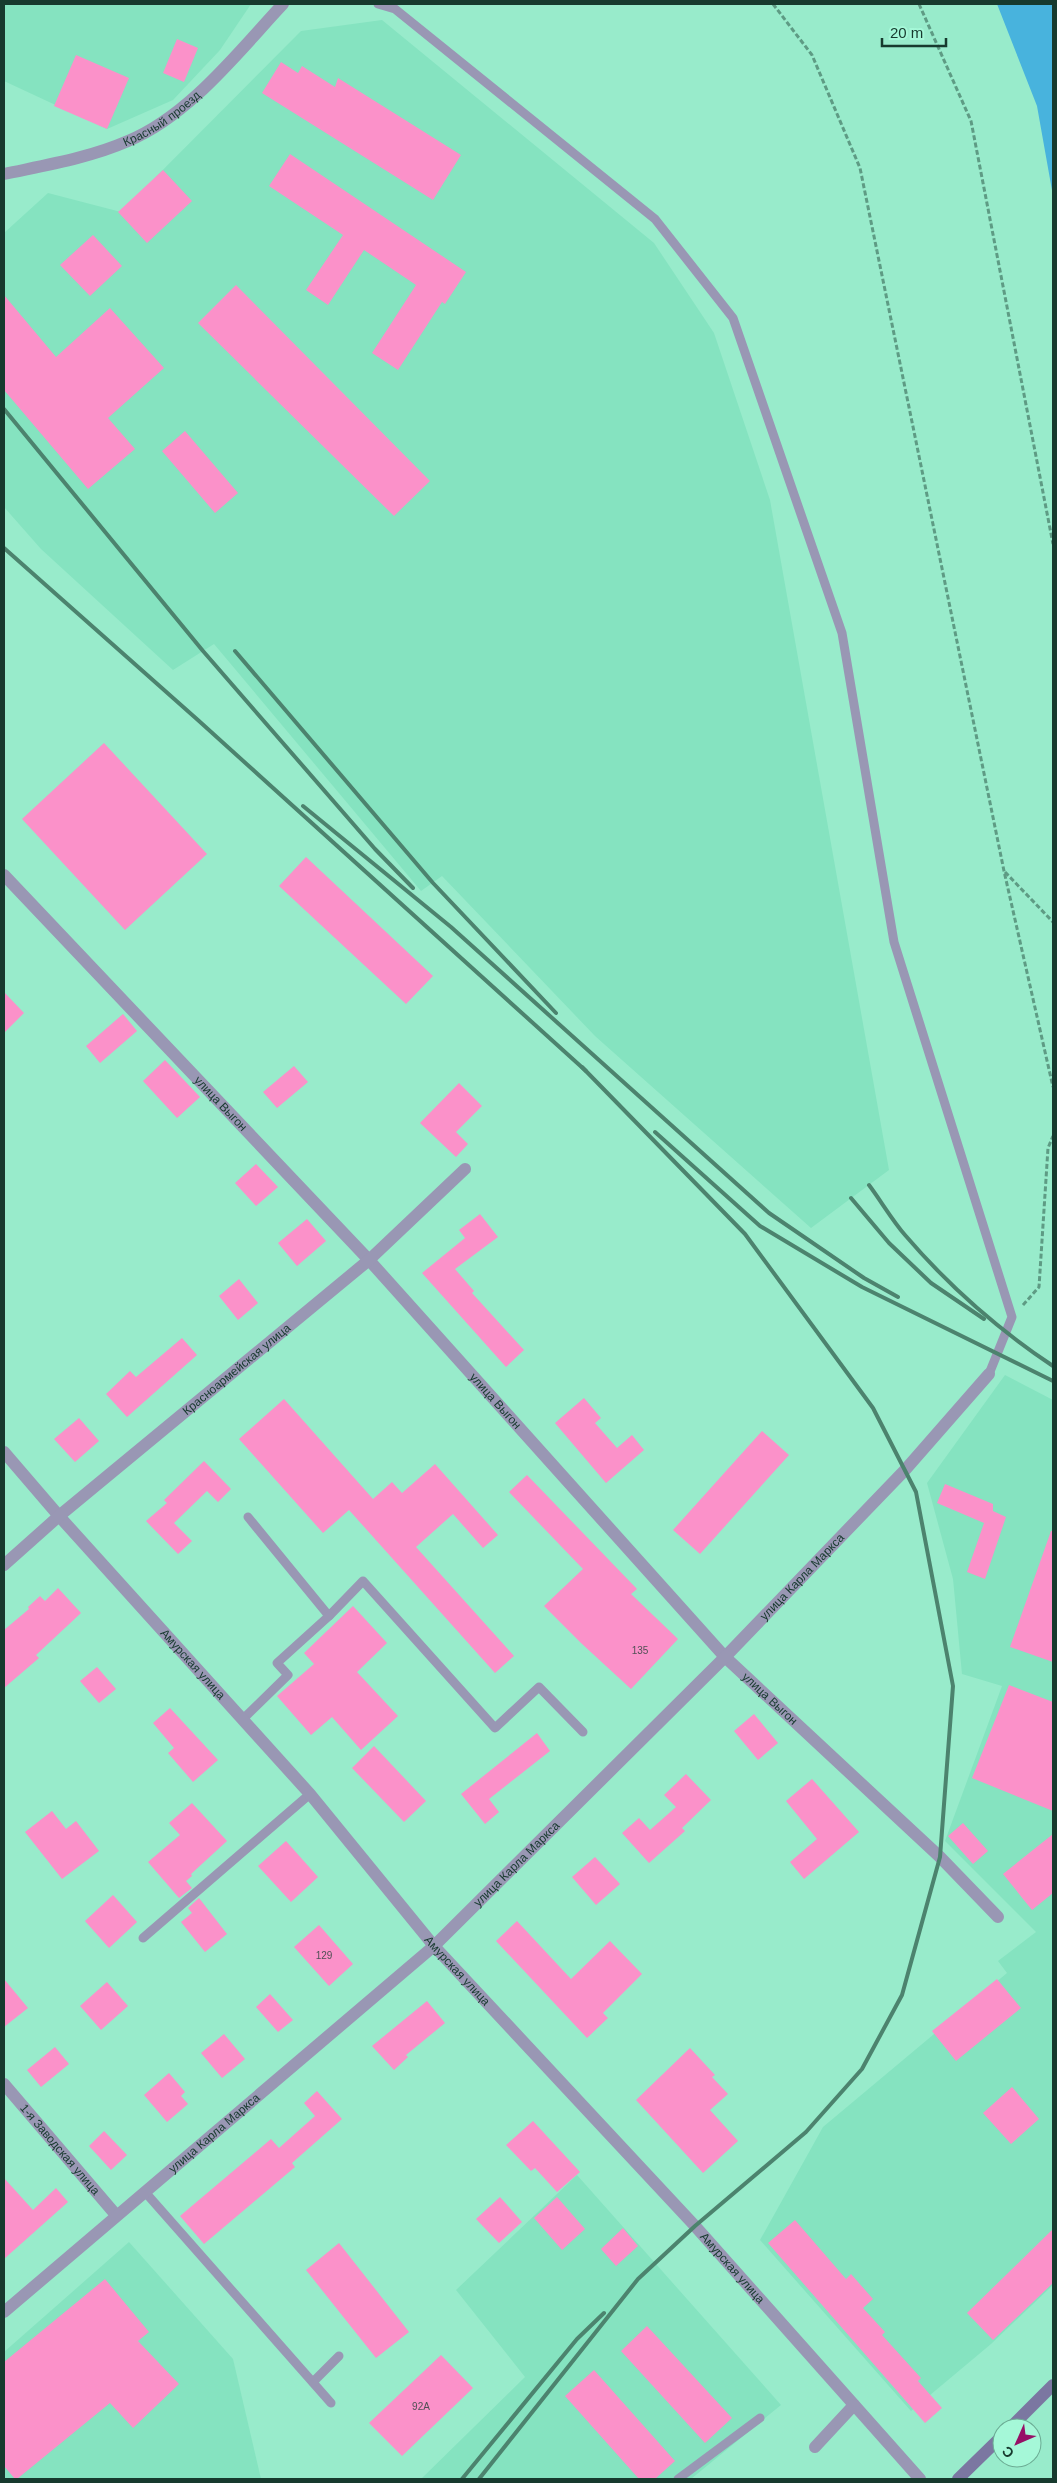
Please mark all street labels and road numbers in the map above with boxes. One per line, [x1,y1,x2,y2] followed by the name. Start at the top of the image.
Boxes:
[121,88,203,149] street label: Красный проезд
[191,1073,250,1134] street label: улица Выгон
[180,1321,294,1418] street label: Красноармейская улица
[467,1370,524,1432] street label: улица Выгон
[757,1530,847,1623] street label: улица Карла Маркса
[157,1626,228,1703] street label: Амурская улица
[739,1670,800,1728] street label: улица Выгон
[471,1818,562,1910] street label: улица Карла Маркса
[422,1933,493,2009] street label: Амурская улица
[166,2090,263,2176] street label: улица Карла Маркса
[17,2101,103,2198] street label: 1-я Заводская улица
[697,2230,768,2306] street label: Амурская улица

